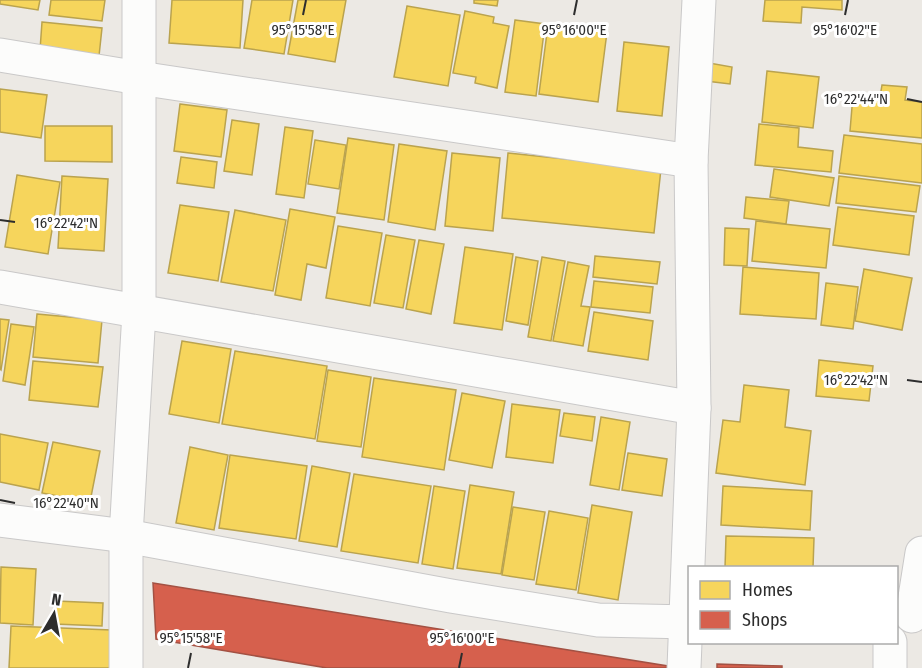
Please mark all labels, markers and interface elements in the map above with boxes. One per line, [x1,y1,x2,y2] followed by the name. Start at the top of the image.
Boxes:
[271,21,335,39] text: 95°15'58"E
[541,21,607,39] text: 95°16'00"E
[813,21,877,39] text: 95°16'02"E
[824,90,888,108] text: 16°22'44"N
[34,214,98,232] text: 16°22'42"N
[824,371,888,389] text: 16°22'42"N
[33,494,99,512] text: 16°22'40"N
[688,566,898,644] legend
[742,579,793,601] text: Homes
[24,584,84,644] north arrow
[50,590,63,610] text: N
[742,609,787,631] text: Shops
[159,629,223,647] text: 95°15'58"E
[429,629,495,647] text: 95°16'00"E

